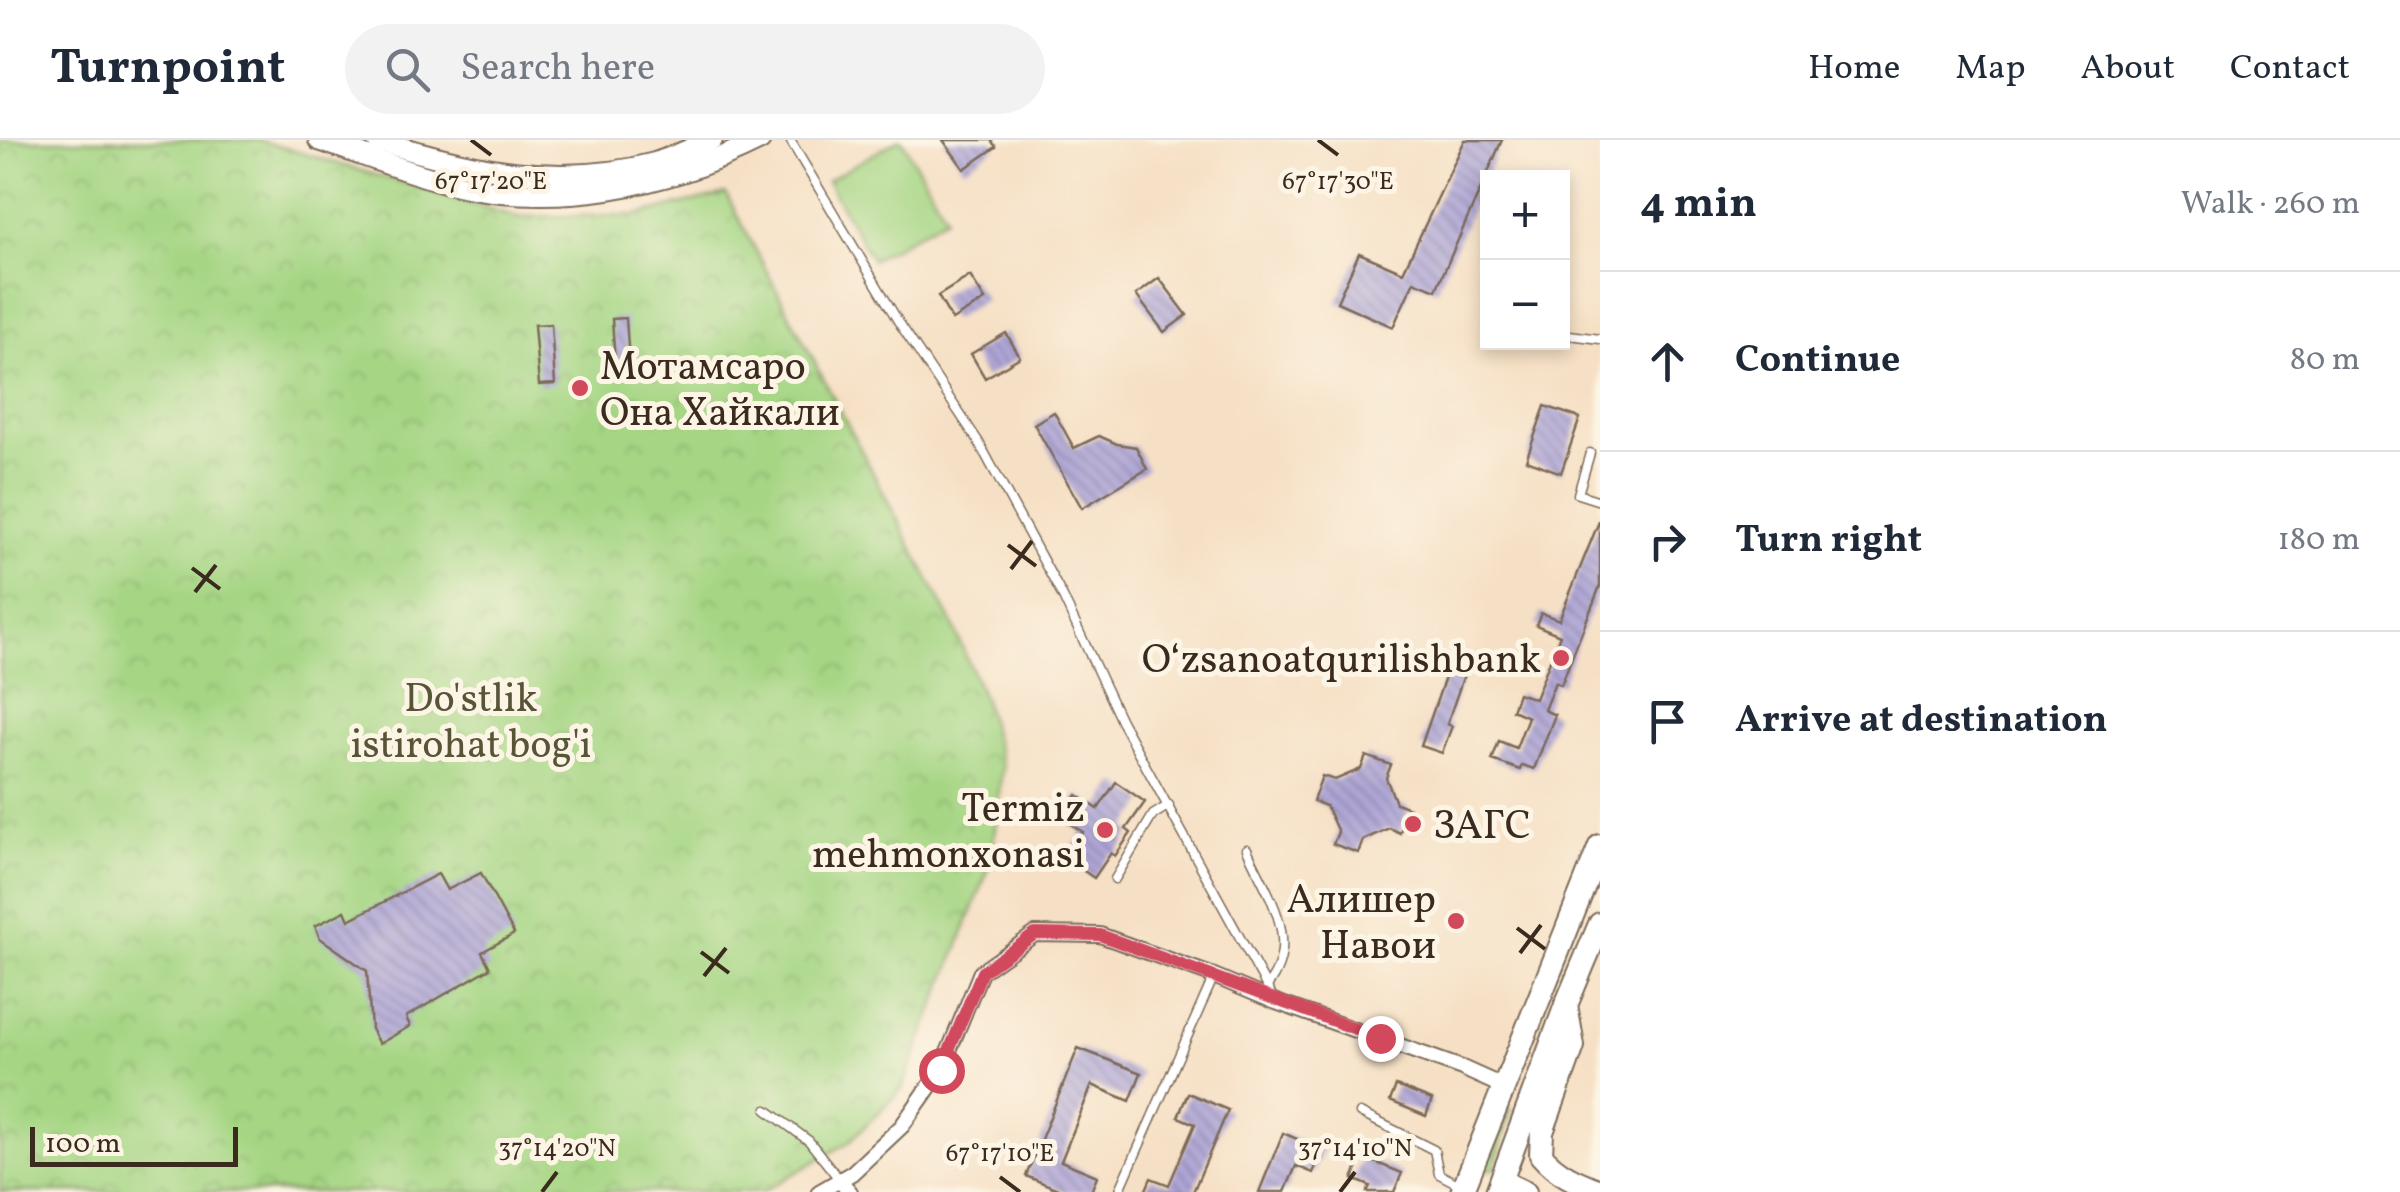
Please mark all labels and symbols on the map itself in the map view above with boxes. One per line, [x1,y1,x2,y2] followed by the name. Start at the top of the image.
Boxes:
[435,165,547,200] text: 67°17'20"E
[1282,165,1394,200] text: 67°17'30"E
[600,341,840,443] place label: Мотамсаро Она Хайкали
[569,377,591,399] marker: Мотамсаро Она Хайкали
[1142,634,1541,690] place label: Oʻzsanoatqurilishbank
[1550,647,1572,669] marker: Oʻzsanoatqurilishbank
[350,673,592,775] park label: Do'stlik istirohat bog'i
[812,783,1085,885] place label: Termiz mehmonxonasi
[1433,800,1531,856] place label: ЗАГС
[1402,813,1424,835] marker: ЗАГС
[1094,819,1116,841] marker: Termiz mehmonxonasi
[1287,874,1436,976] place label: Алишер Навои
[1445,910,1467,932] marker: Алишер Навои
[1358,1016,1404,1062] route end
[919,1048,965,1094] route start
[30,1122,238,1166] scale bar
[498,1132,616,1167] text: 37°14'20"N
[1298,1132,1412,1167] text: 37°14'10"N
[946,1137,1054,1172] text: 67°17'10"E

